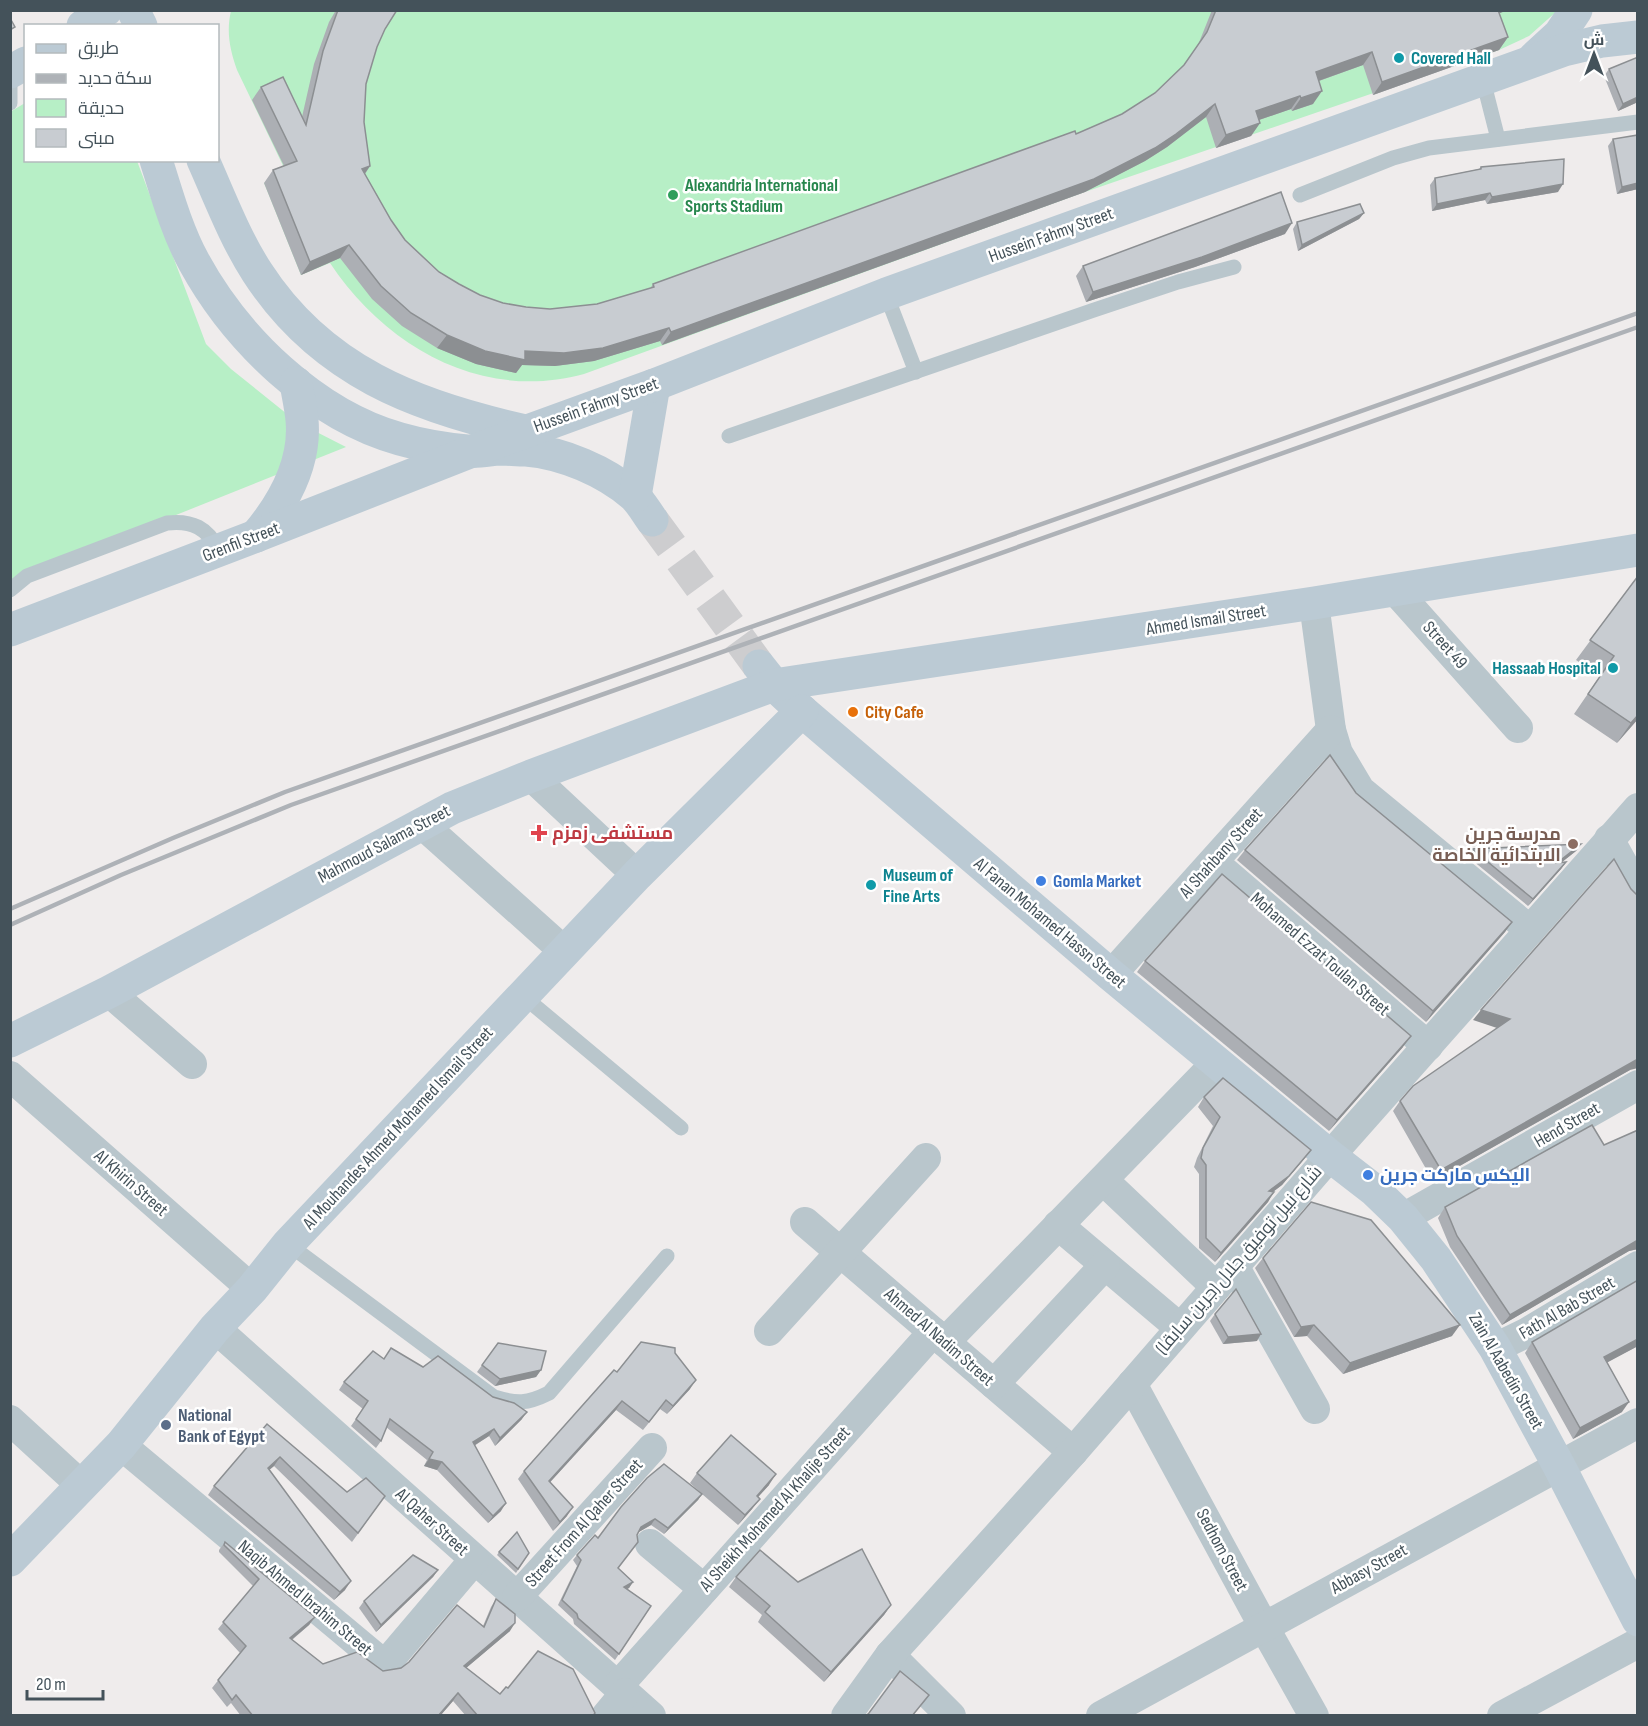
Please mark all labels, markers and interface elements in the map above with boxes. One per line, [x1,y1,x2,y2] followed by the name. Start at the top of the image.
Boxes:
[24,24,219,162] legend
[1564,24,1624,84] north arrow
[1584,31,1604,50] text: ش
[78,38,119,60] text: طريق
[1411,48,1491,69] place label: Covered Hall
[1392,51,1406,65] marker: Covered Hall
[78,68,152,89] text: سكة حديد
[78,98,124,119] text: حديقة
[78,128,115,149] text: مبنى
[684,175,838,217] place label: Alexandria International Sports Stadium
[666,188,680,202] marker: Alexandria International Sports Stadium
[986,203,1117,267] street label: Hussein Fahmy Street
[531,373,662,437] street label: Hussein Fahmy Street
[199,518,283,566] street label: Grenfil Street
[1144,600,1268,640] street label: Ahmed Ismail Street
[1418,617,1472,673] street label: Street 49
[1492,658,1601,679] place label: Hassaab Hospital
[1606,661,1620,675] marker: Hassaab Hospital
[865,702,924,723] place label: City Cafe
[846,705,860,719] marker: City Cafe
[314,800,454,888] street label: Mahmoud Salama Street
[1174,803,1267,903] street label: Al Shahbany Street
[552,823,673,845] place label: مستشفى زمزم
[530,824,548,842] marker: مستشفى زمزم
[1432,824,1561,866] place label: مدرسة جرين الابتدائية الخاصة
[1566,837,1580,851] marker: مدرسة جرين الابتدائية الخاصة
[969,853,1131,993] street label: Al Fanan Mohamed Hassn Street
[883,865,953,907] place label: Museum of Fine Arts
[1053,871,1141,892] place label: Gomla Market
[1034,874,1048,888] marker: Gomla Market
[864,878,878,892] marker: Museum of Fine Arts
[1246,888,1394,1020] street label: Mohamed Ezzat Toulan Street
[298,1022,498,1234] street label: Al Mouhandes Ahmed Mohamed Ismail Street
[1530,1098,1604,1152] street label: Hend Street
[89,1145,172,1221] street label: Al Khirin Street
[1152,1162,1327,1359] street label: شارع نبيل توفيق جلال (جرين سابقا)
[1380,1165,1530,1186] place label: اليكس ماركت جرين
[1361,1168,1375,1182] marker: اليكس ماركت جرين
[1515,1272,1619,1344] street label: Fath Al Bab Street
[879,1283,998,1391] street label: Ahmed Al Nadim Street
[1464,1309,1548,1434] street label: Zain Al Aabedin Street
[178,1405,265,1447] place label: National Bank of Egypt
[159,1418,173,1432] marker: National Bank of Egypt
[695,1422,855,1597] street label: Al Sheikh Mohamed Al Khalije Street
[521,1454,647,1591] street label: Street From Al Qaher Street
[391,1483,473,1560] street label: Al Qaher Street
[1192,1505,1253,1595] street label: Sedhom Street
[234,1536,377,1661] street label: Naqib Ahmed Ibrahim Street
[1326,1539,1411,1599] street label: Abbasy Street
[27,1663,104,1701] scale bar
[36,1674,66,1695] text: 20 m

